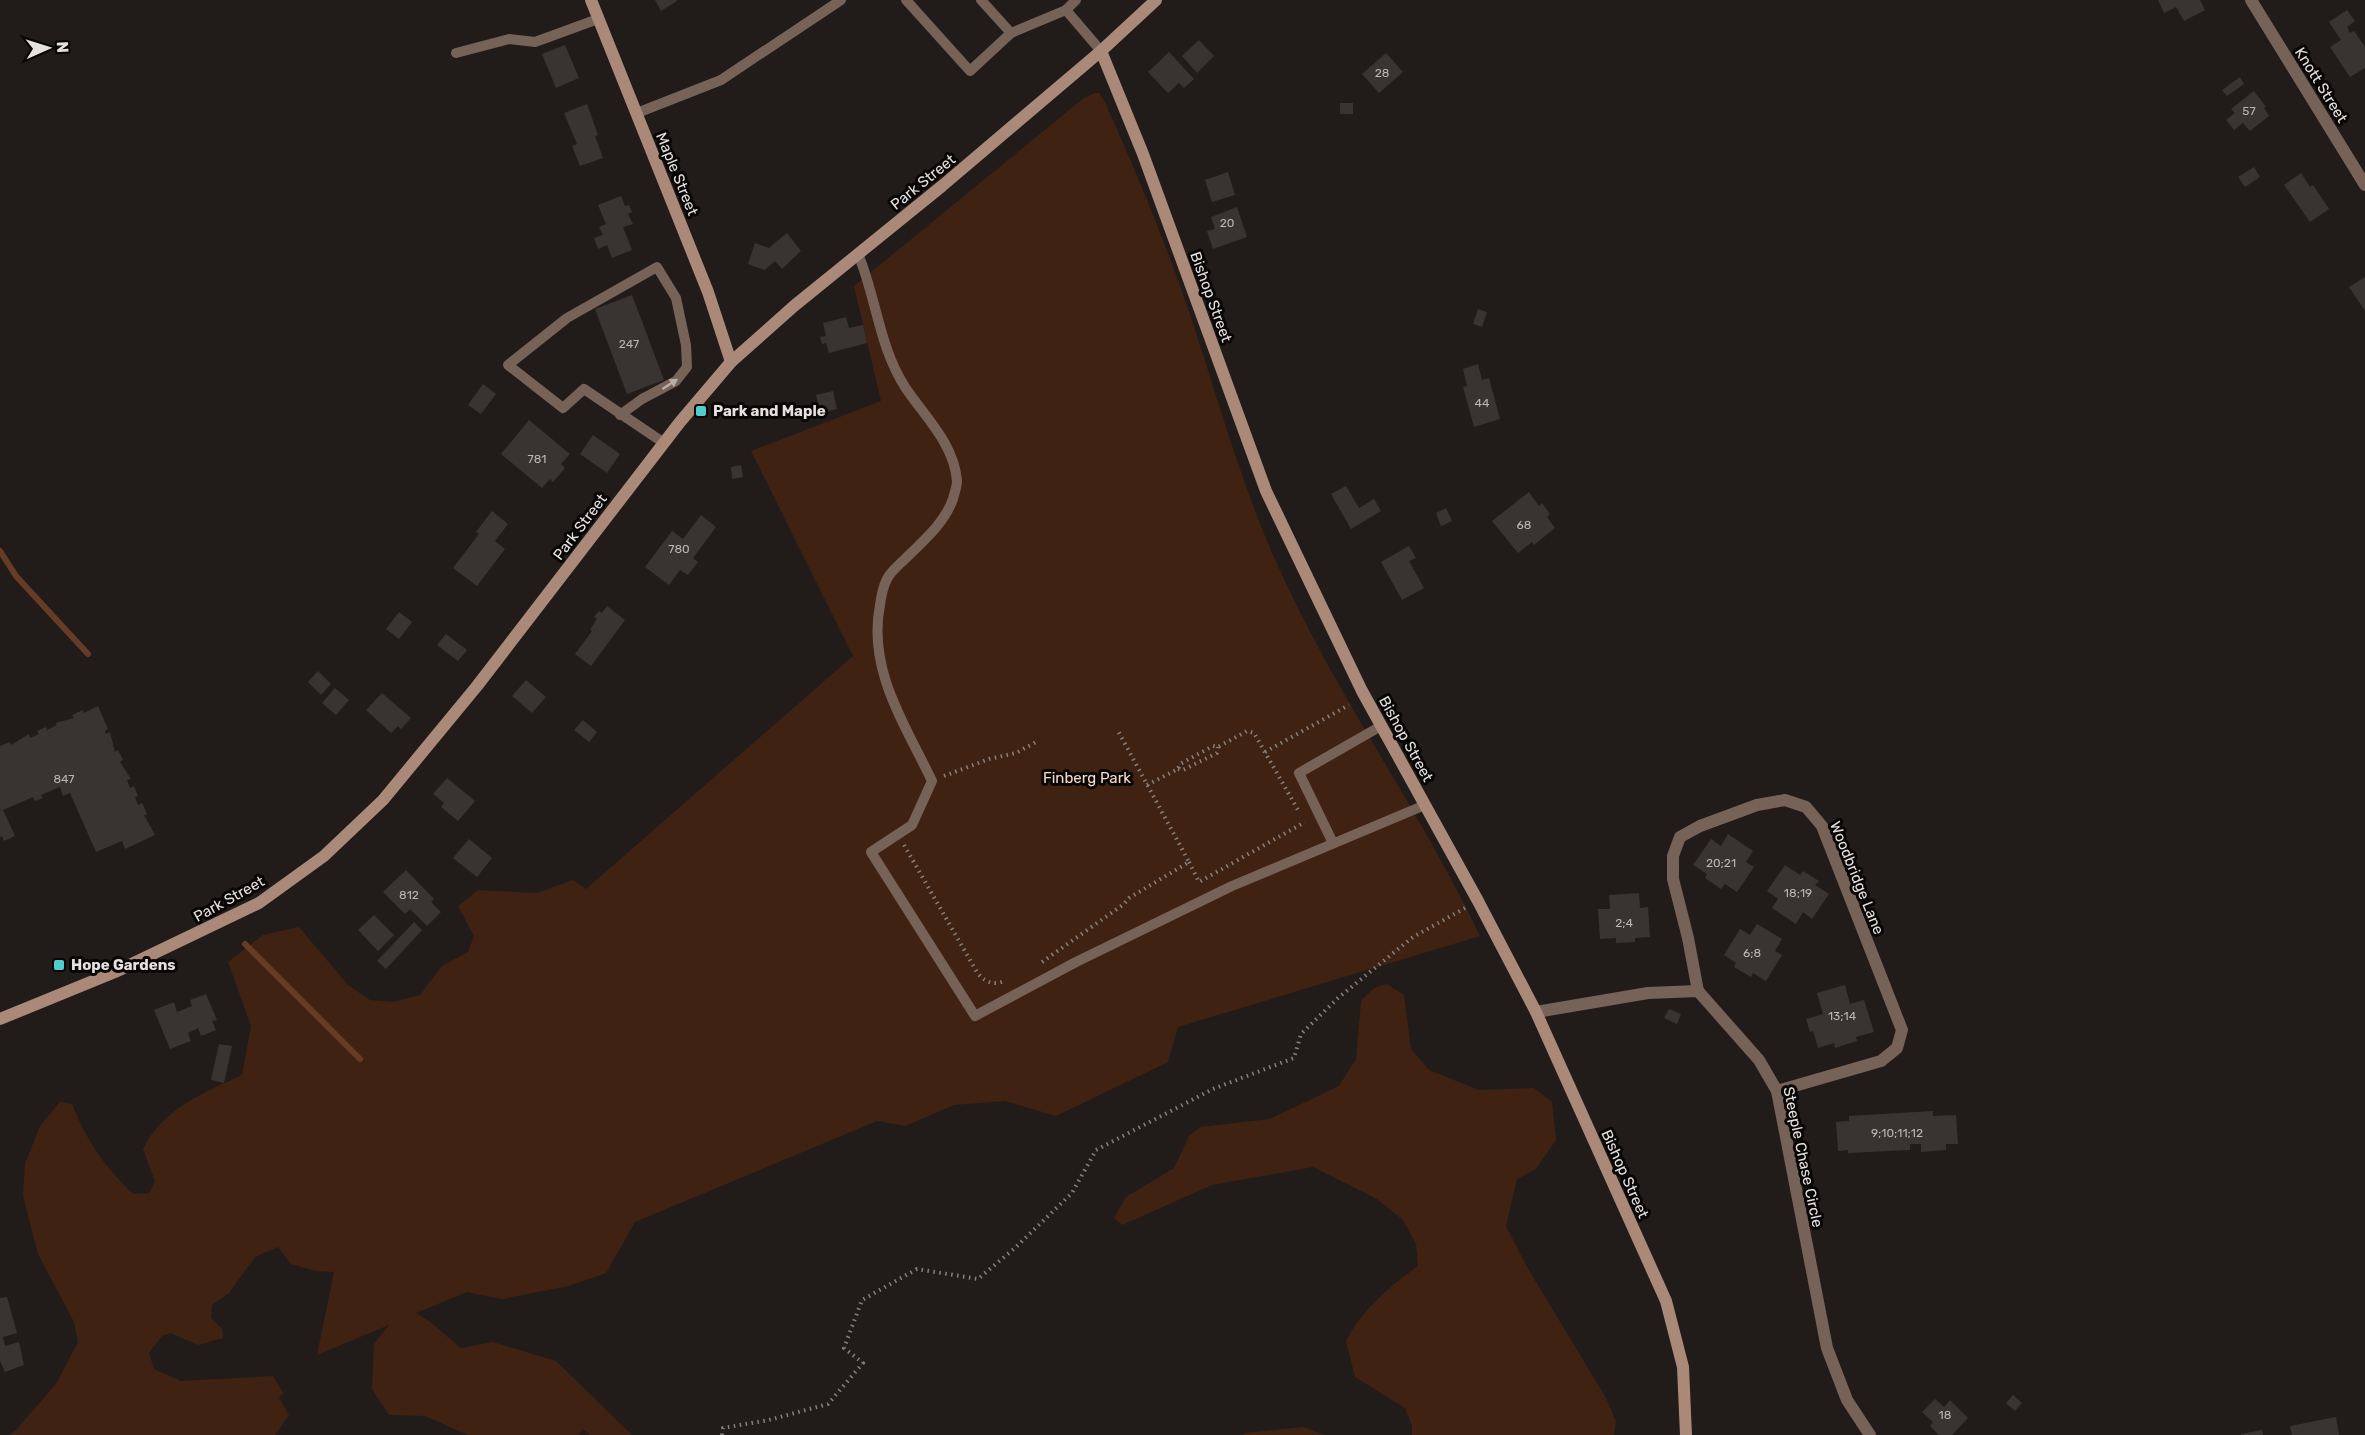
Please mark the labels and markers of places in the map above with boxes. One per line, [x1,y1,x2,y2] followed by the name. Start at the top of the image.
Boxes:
[713,402,826,420] place label: Park and Maple
[694,404,708,418] marker: Park and Maple
[71,956,176,974] place label: Hope Gardens
[52,958,66,972] marker: Hope Gardens

